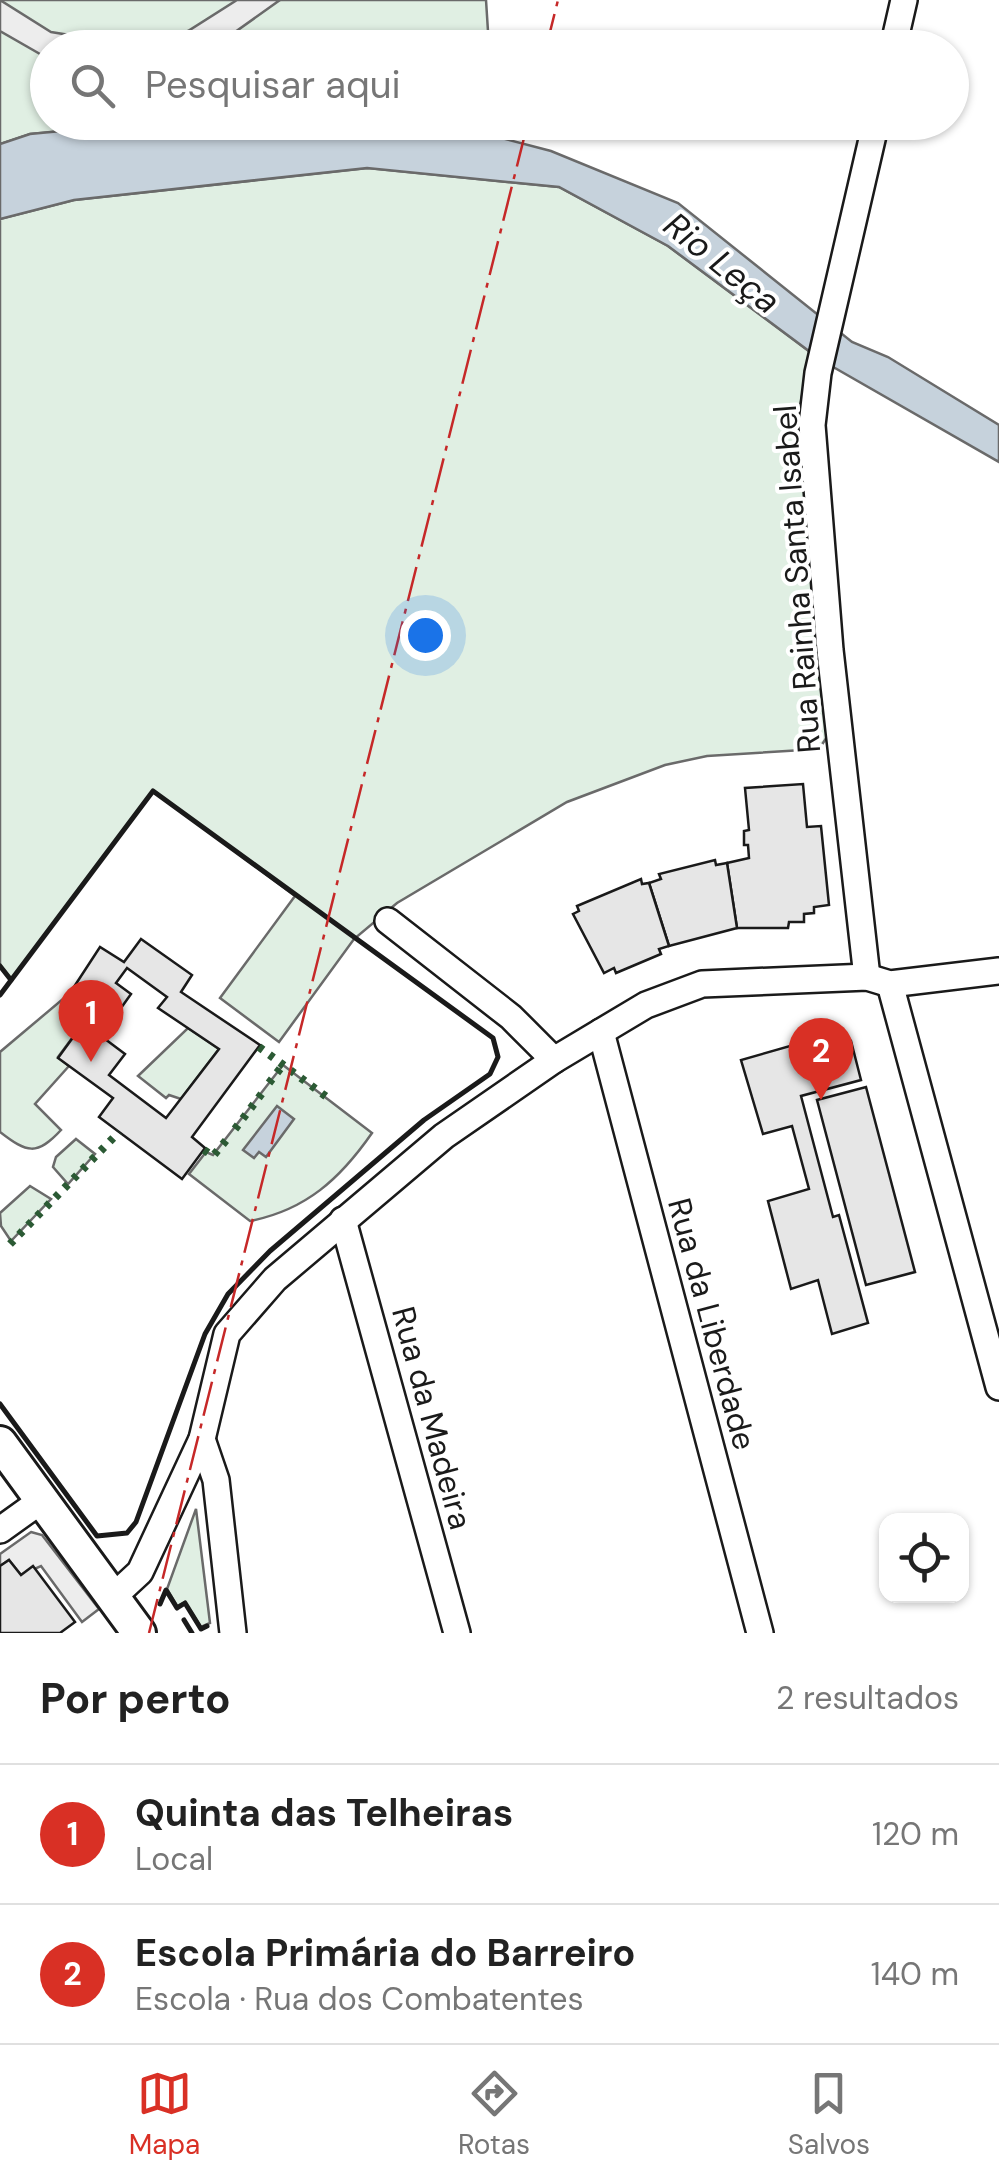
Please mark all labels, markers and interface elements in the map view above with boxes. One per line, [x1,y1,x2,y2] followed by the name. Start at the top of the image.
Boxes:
[30,30,969,140] search box
[65,58,120,113] icon: search
[145,60,401,110] text: Pesquisar aqui
[654,202,790,324] water label: Rio Leça
[764,404,830,754] street label: Rua Rainha Santa Isabel
[400,610,451,661] your location
[58,980,124,1062] pin: 1
[788,1018,854,1100] pin: 2
[658,1194,766,1454] street label: Rua da Liberdade
[382,1302,482,1534] street label: Rua da Madeira
[879,1513,969,1603] map controls
[879,1513,969,1603] button: locate
[40,1671,231,1726] text: Por perto
[776,1677,959,1719] text: 2 resultados
[135,1788,513,1838] text: Quinta das Telheiras
[67,1813,78,1855] text: 1
[872,1813,959,1855] text: 120 m
[135,1838,213,1880] text: Local
[135,1928,635,1978] text: Escola Primária do Barreiro
[63,1953,82,1995] text: 2
[871,1953,959,1995] text: 140 m
[135,1978,584,2020] text: Escola · Rua dos Combatentes
[129,2066,200,2163] tab: Mapa
[458,2066,530,2163] tab: Rotas
[788,2066,870,2163] tab: Salvos

